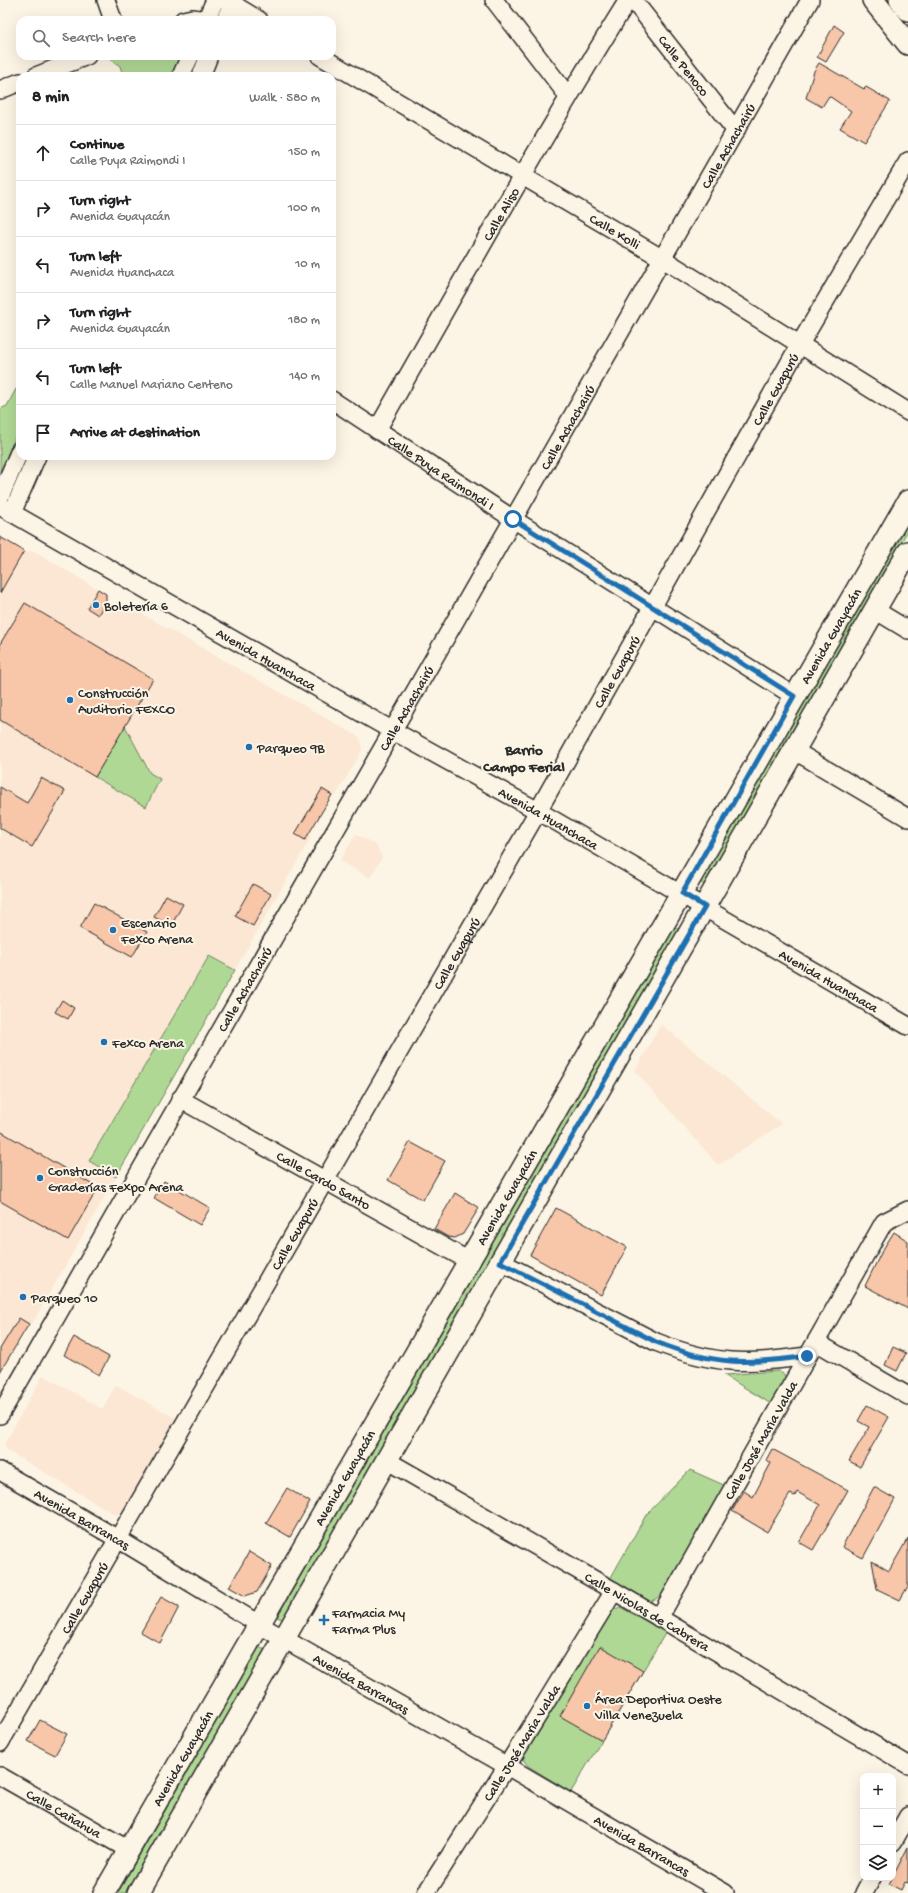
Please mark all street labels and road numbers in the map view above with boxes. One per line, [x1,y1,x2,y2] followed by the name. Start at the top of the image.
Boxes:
[653,33,712,101] street label: Calle Penoco
[699,101,761,192] street label: Calle Achachairú
[480,185,525,245] street label: Calle Aliso
[585,211,642,255] street label: Calle Kolli
[750,351,804,429] street label: Calle Guapurú
[538,382,600,474] street label: Calle Achachairú
[383,433,497,515] street label: Calle Puya Raimondi I
[798,586,867,688] street label: Avenida Guayacán
[212,625,319,697] street label: Avenida Huanchaca
[591,633,646,712] street label: Calle Guapurú
[377,664,439,755] street label: Calle Achachairú
[495,785,601,856] street label: Avenida Huanchaca
[431,915,486,993] street label: Calle Guapurú
[215,944,278,1036] street label: Calle Achachairú
[775,947,882,1018] street label: Avenida Huanchaca
[474,1147,543,1249] street label: Avenida Guayacán
[273,1149,373,1215] street label: Calle Cardo Santo
[269,1196,324,1274] street label: Calle Guapurú
[722,1378,803,1503] street label: Calle José Maria Valda
[312,1427,381,1530] street label: Avenida Guayacán
[30,1486,133,1555] street label: Avenida Barrancas
[59,1559,114,1638] street label: Calle Guapurú
[581,1570,713,1657] street label: Calle Nicolas de Cabrera
[309,1651,412,1720] street label: Avenida Barrancas
[481,1681,566,1805] street label: Calle José Maria Valda
[150,1708,219,1810] street label: Avenida Guayacán
[22,1787,105,1844] street label: Calle Cañahua
[590,1812,692,1882] street label: Avenida Barrancas

